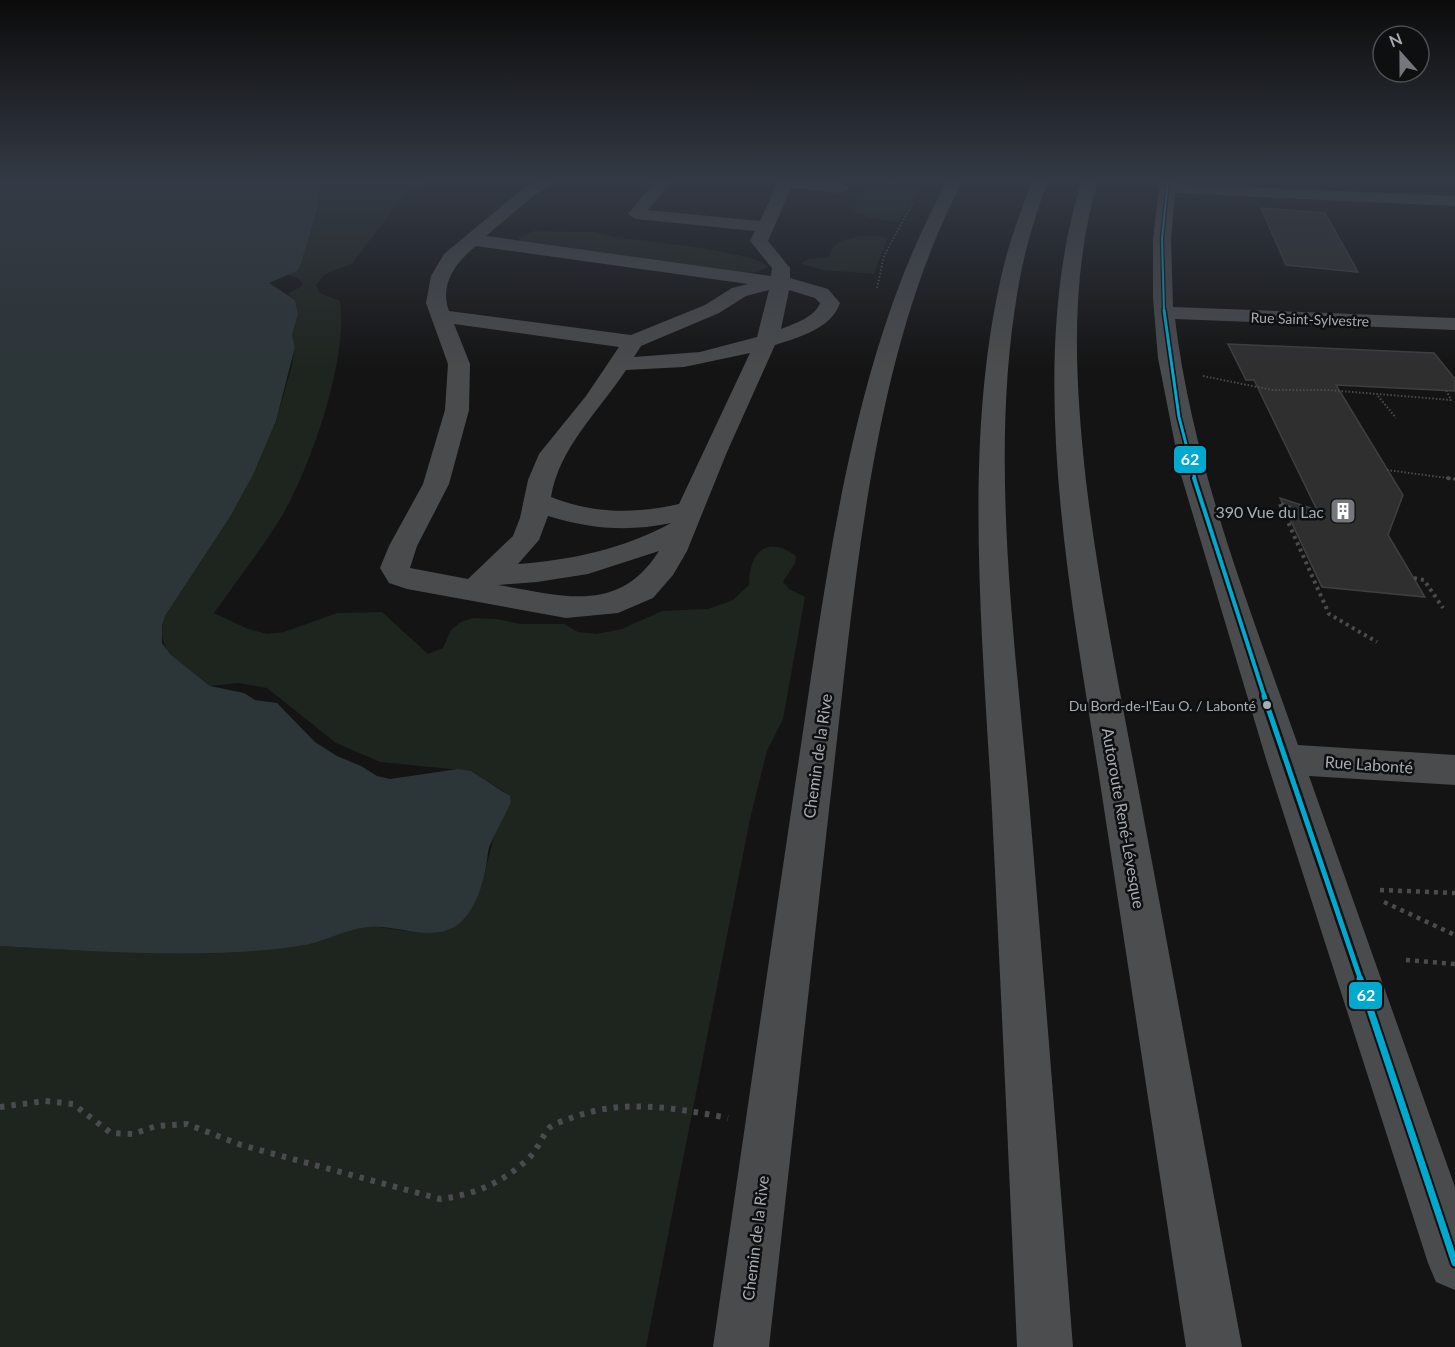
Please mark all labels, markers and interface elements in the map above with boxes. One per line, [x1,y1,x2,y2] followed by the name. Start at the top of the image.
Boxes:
[1371,24,1431,84] north arrow
[1386,28,1405,51] text: N
[1251,308,1369,330] street label: Rue Saint-Sylvestre
[1173,445,1207,474] line badge: 62
[1181,449,1199,468] text: 62
[1328,496,1358,526] building icon: 390 Vue du Lac
[1215,502,1324,521] place label: 390 Vue du Lac
[799,692,835,820] street label: Chemin de la Rive
[1069,697,1256,714] place label: Du Bord-de-l'Eau O. / Labonté
[1261,699,1273,711] marker: Du Bord-de-l'Eau O. / Labonté
[1099,726,1149,910] street label: Autoroute René-Lévesque
[1324,751,1414,777] street label: Rue Labonté
[1348,981,1383,1010] line badge: 62
[1357,985,1375,1004] text: 62
[738,1174,772,1302] street label: Chemin de la Rive

